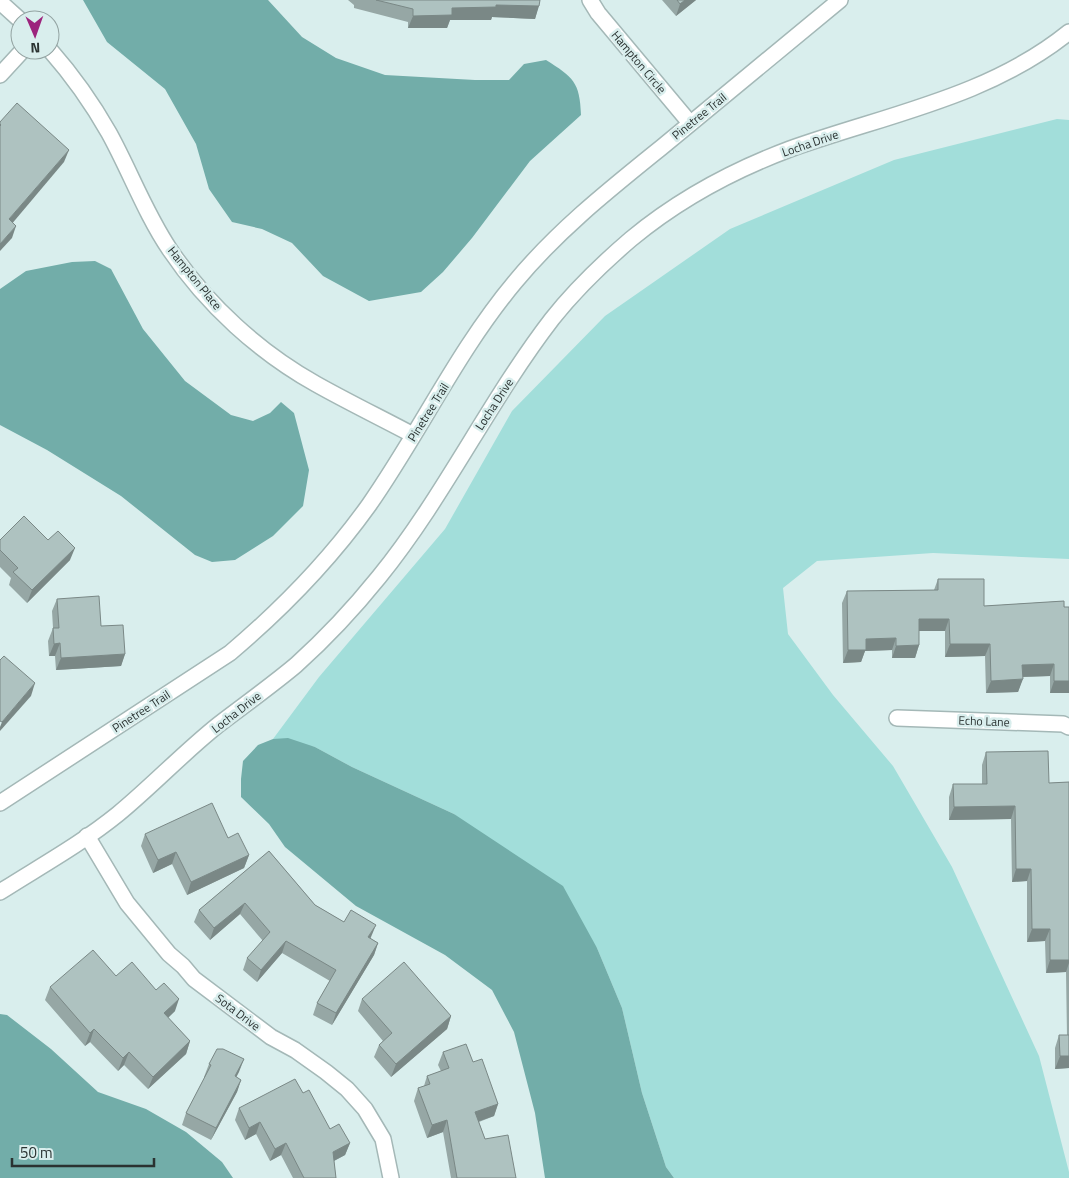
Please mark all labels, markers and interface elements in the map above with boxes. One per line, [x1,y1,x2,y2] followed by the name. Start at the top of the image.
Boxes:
[10,10,60,60] north arrow
[607,26,671,98] street label: Hampton Circle
[30,38,41,59] text: N
[667,88,731,144] street label: Pinetree Trail
[779,124,841,162] street label: Locha Drive
[163,242,227,314] street label: Hampton Place
[470,374,518,434] street label: Locha Drive
[402,379,454,445] street label: Pinetree Trail
[108,685,174,737] street label: Pinetree Trail
[207,686,265,738] street label: Locha Drive
[958,711,1010,731] street label: Echo Lane
[212,989,264,1035] street label: Sota Drive
[12,1136,155,1168] scale bar
[20,1141,53,1164] text: 50 m

